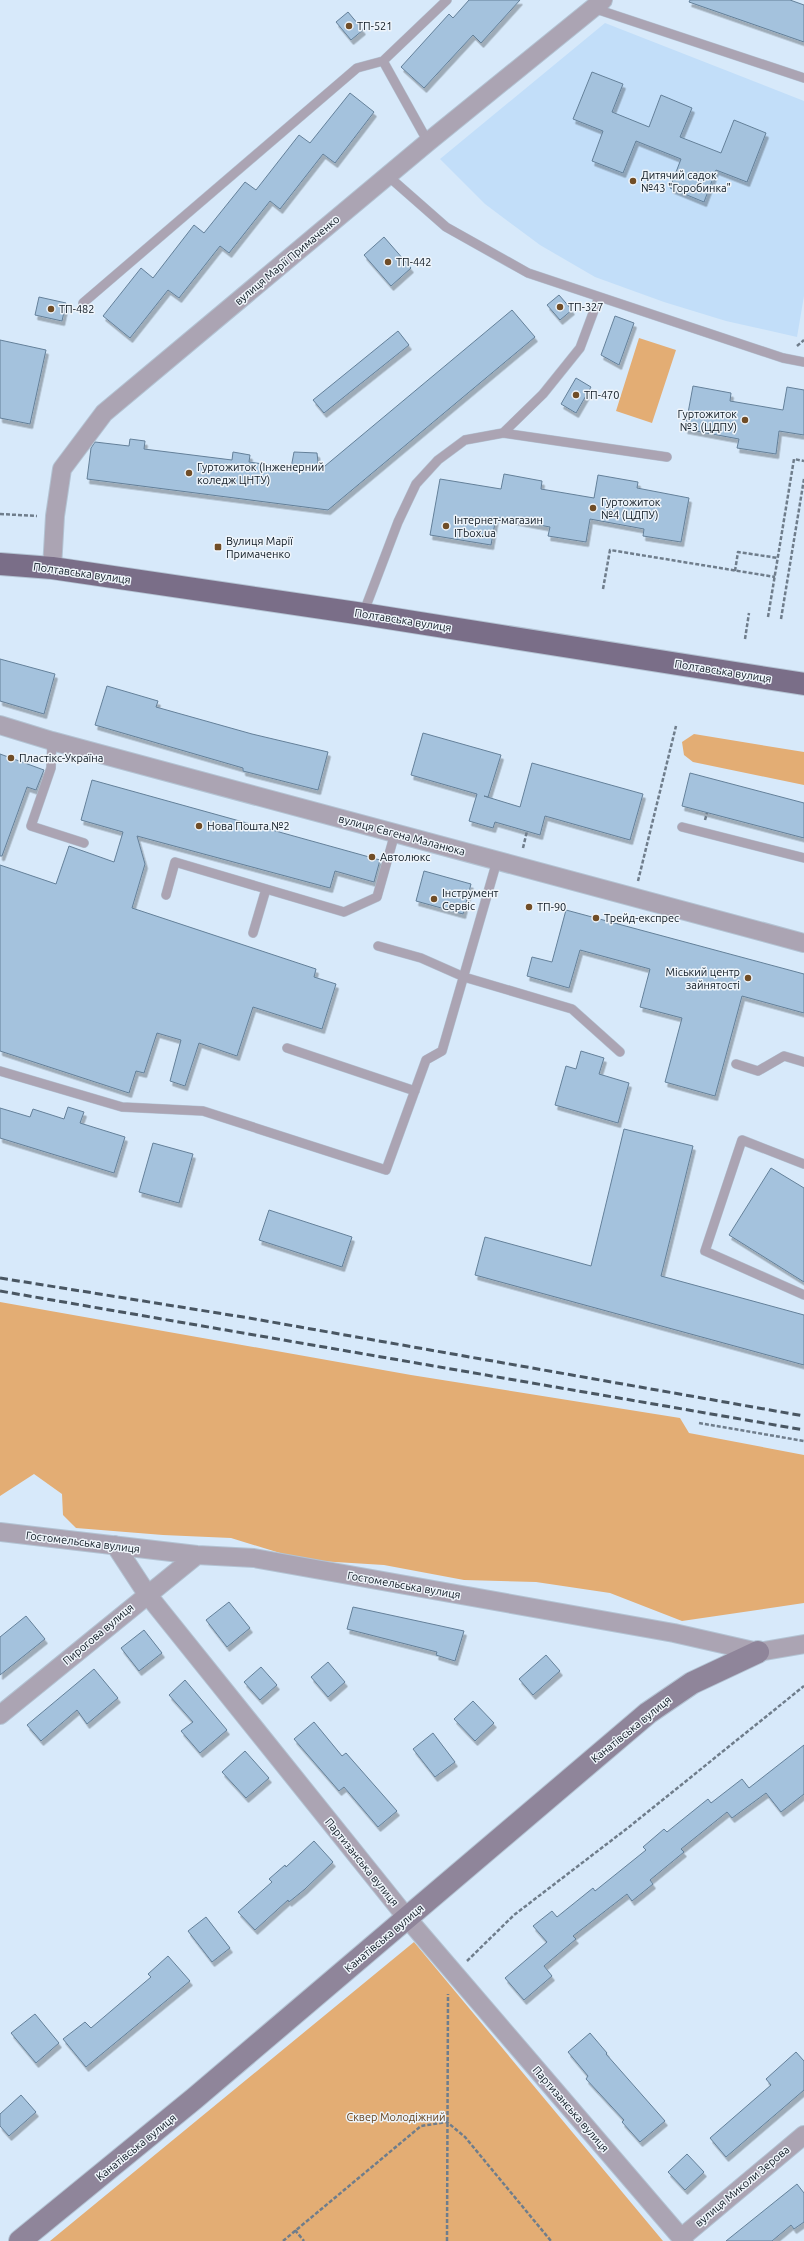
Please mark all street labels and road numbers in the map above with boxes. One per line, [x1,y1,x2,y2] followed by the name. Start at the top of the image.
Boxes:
[232,213,342,307] street label: вулиця Марії Примаченко
[33,560,131,586] street label: Полтавська вулиця
[354,606,452,634] street label: Полтавська вулиця
[674,657,772,685] street label: Полтавська вулиця
[337,812,467,858] street label: вулиця Євгена Маланюка
[25,1529,141,1555] street label: Гостомельська вулиця
[346,1569,462,1601] street label: Гостомельська вулиця
[60,1601,136,1667] street label: Пирогова вулиця
[589,1693,673,1765] street label: Канатівська вулиця
[323,1816,401,1908] street label: Партизанська вулиця
[342,1902,426,1974] street label: Канатівська вулиця
[531,2064,611,2154] street label: Партизанська вулиця
[94,2111,178,2183] street label: Канатівська вулиця
[692,2143,792,2229] street label: вулиця Миколи Зерова

